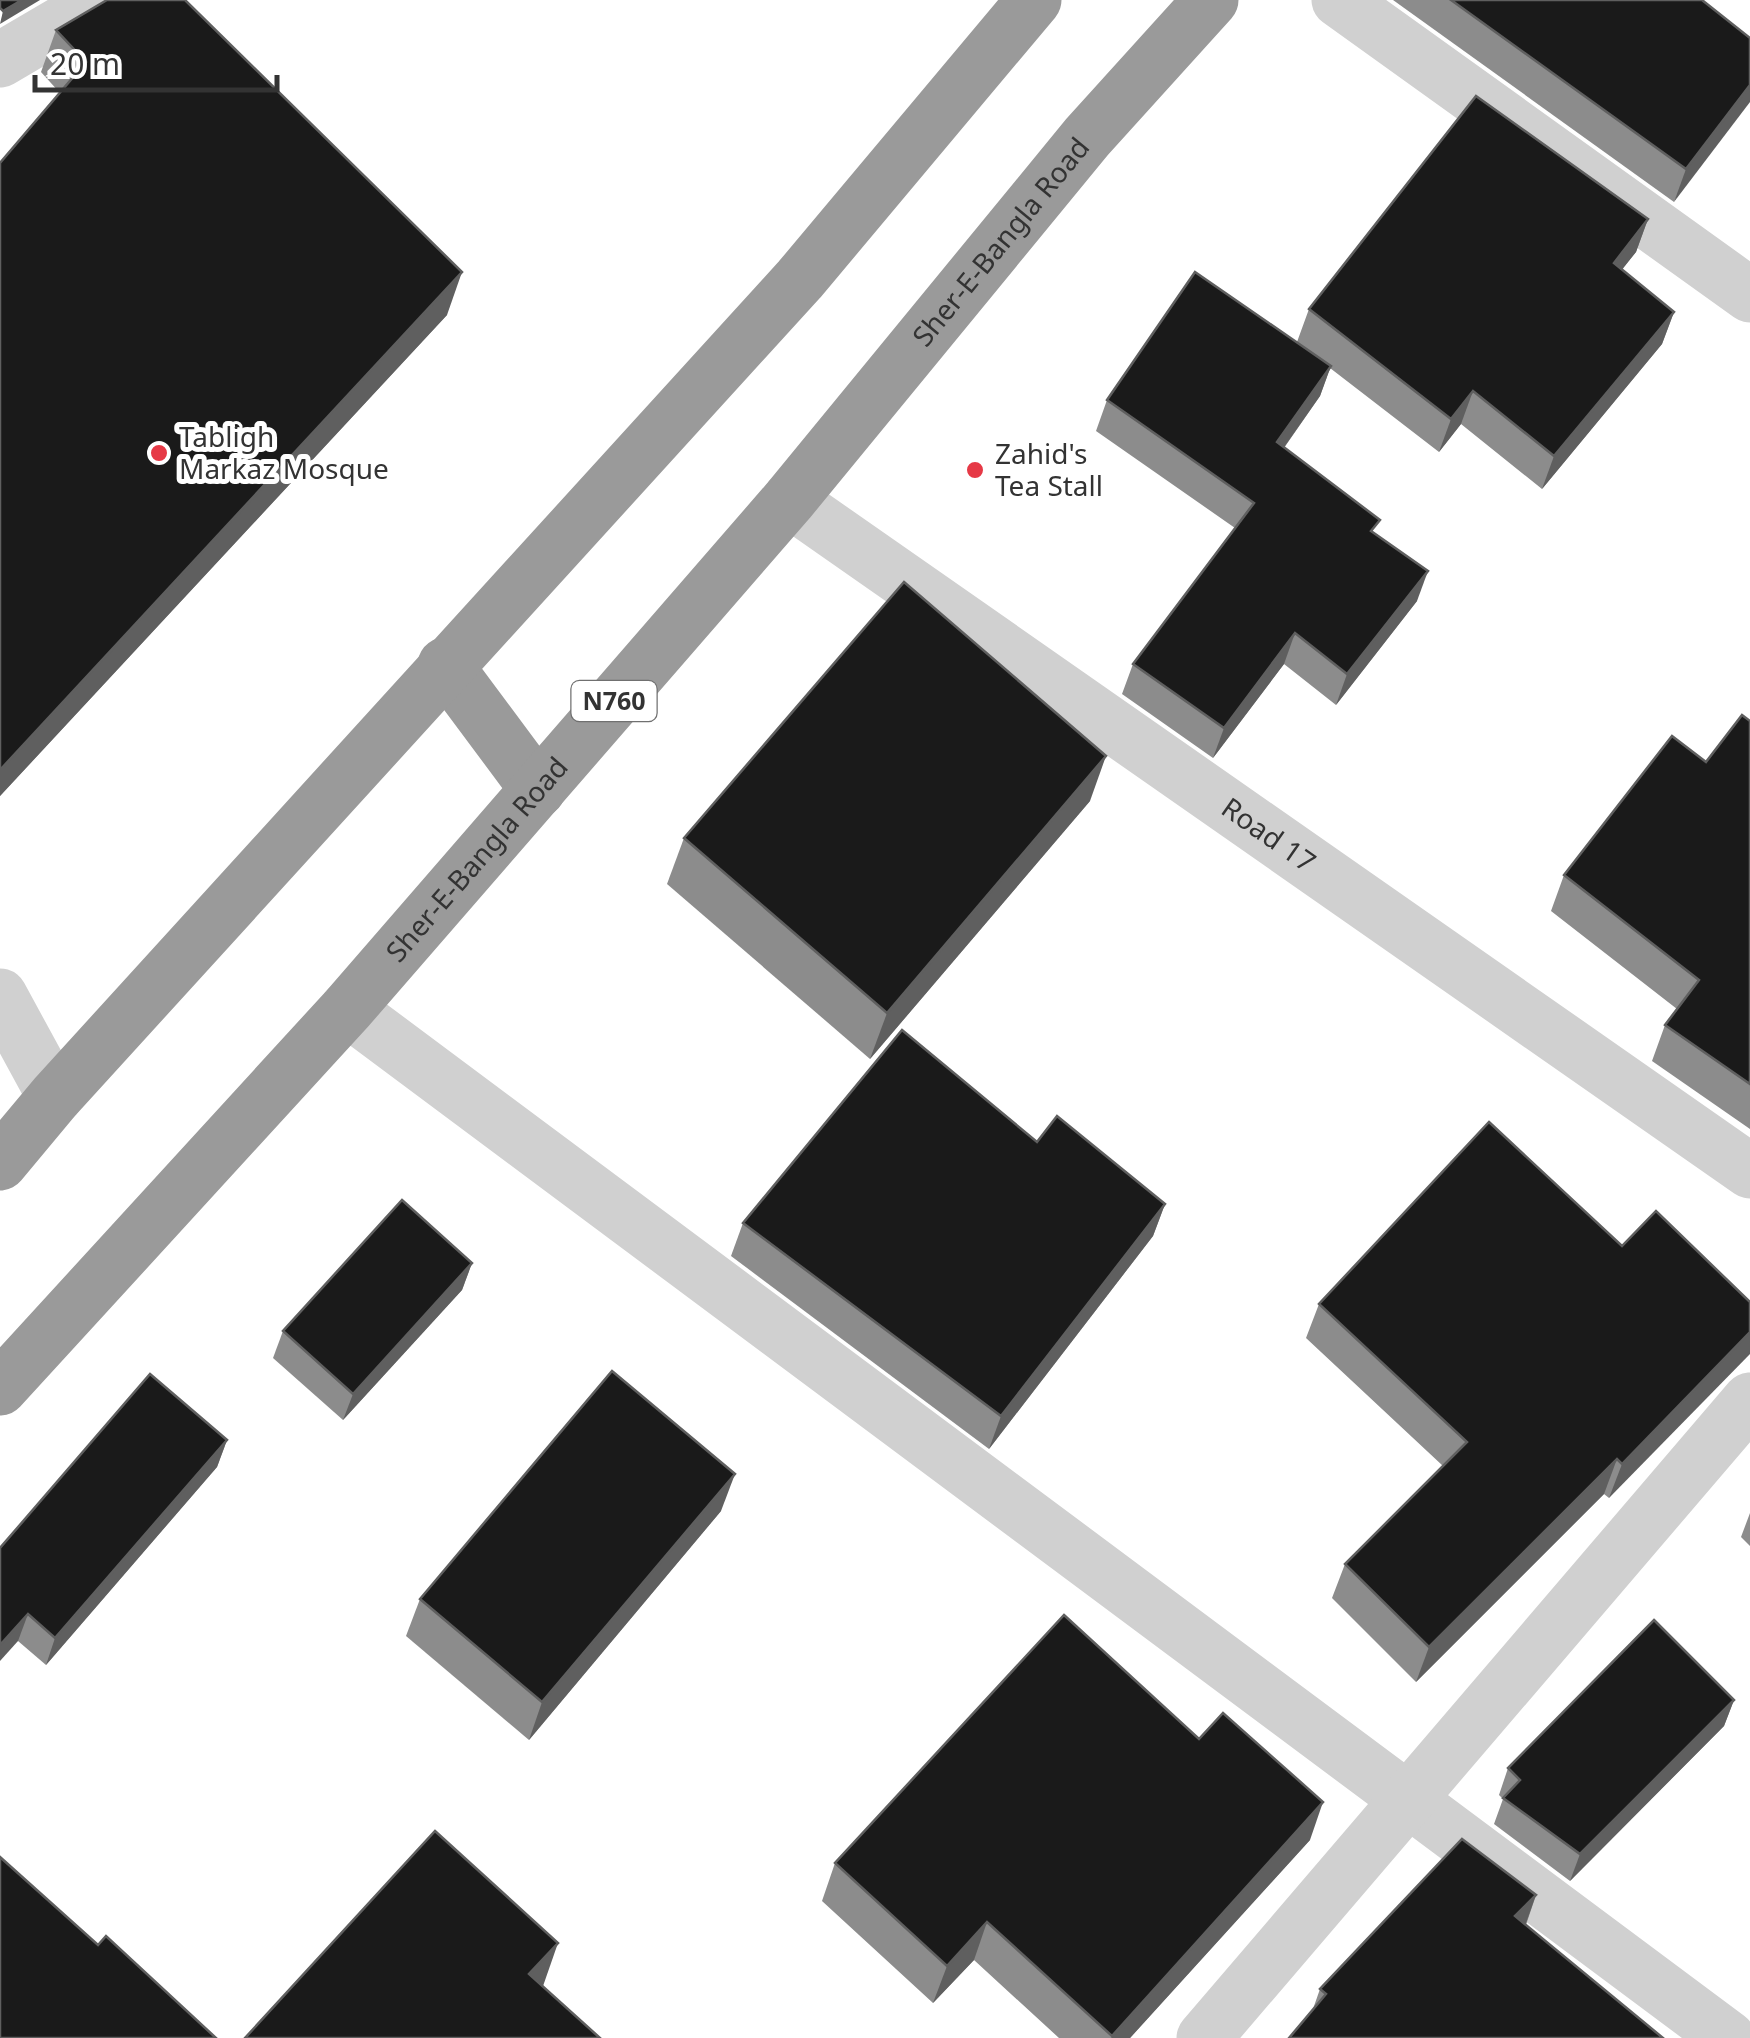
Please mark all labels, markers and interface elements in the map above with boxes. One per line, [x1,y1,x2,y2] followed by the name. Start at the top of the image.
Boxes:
[35,30,278,92] scale bar
[50,43,120,84] text: 20 m
[903,129,1097,354] street label: Sher-E-Bangla Road
[179,417,389,487] place label: Tabligh Markaz Mosque
[995,434,1103,504] place label: Zahid's Tea Stall
[148,442,170,464] marker: Tabligh Markaz Mosque
[964,459,986,481] marker: Zahid's Tea Stall
[572,681,656,721] road number: N760
[377,748,576,969] street label: Sher-E-Bangla Road
[1215,788,1324,880] street label: Road 17

